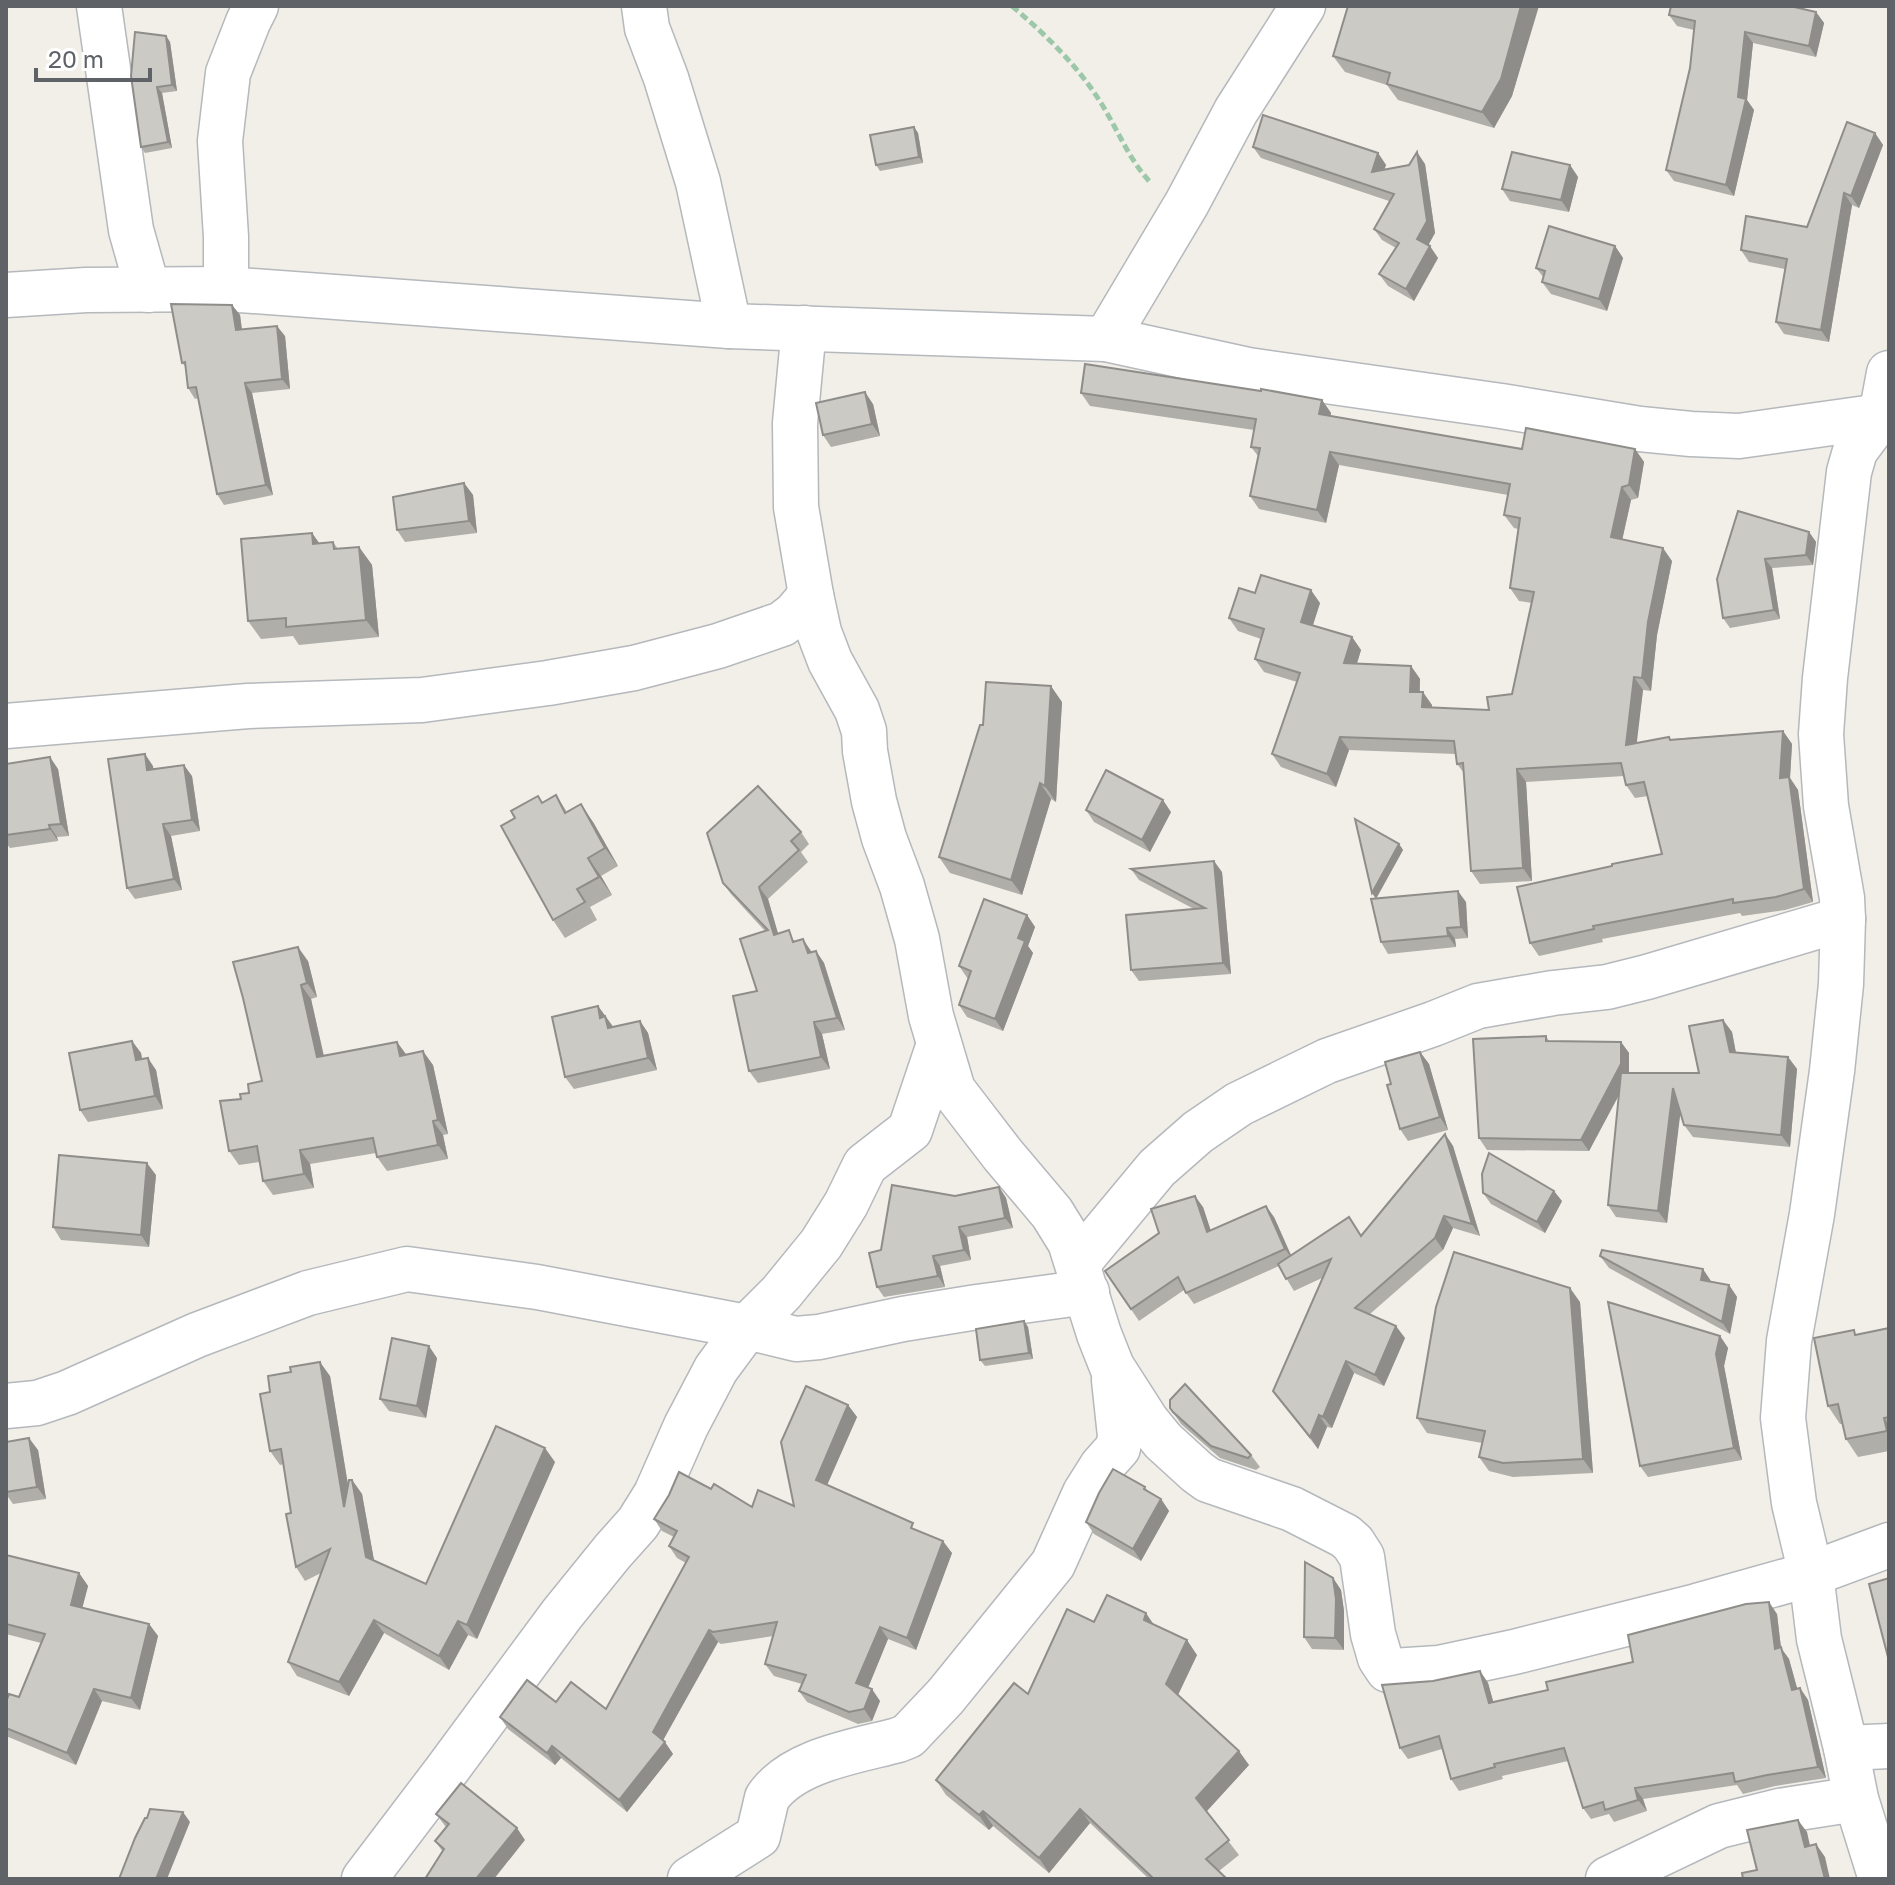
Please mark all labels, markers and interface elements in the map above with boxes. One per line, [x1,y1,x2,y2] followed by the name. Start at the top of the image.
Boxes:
[36,32,150,82] scale bar
[48,44,104,73] text: 20 m

